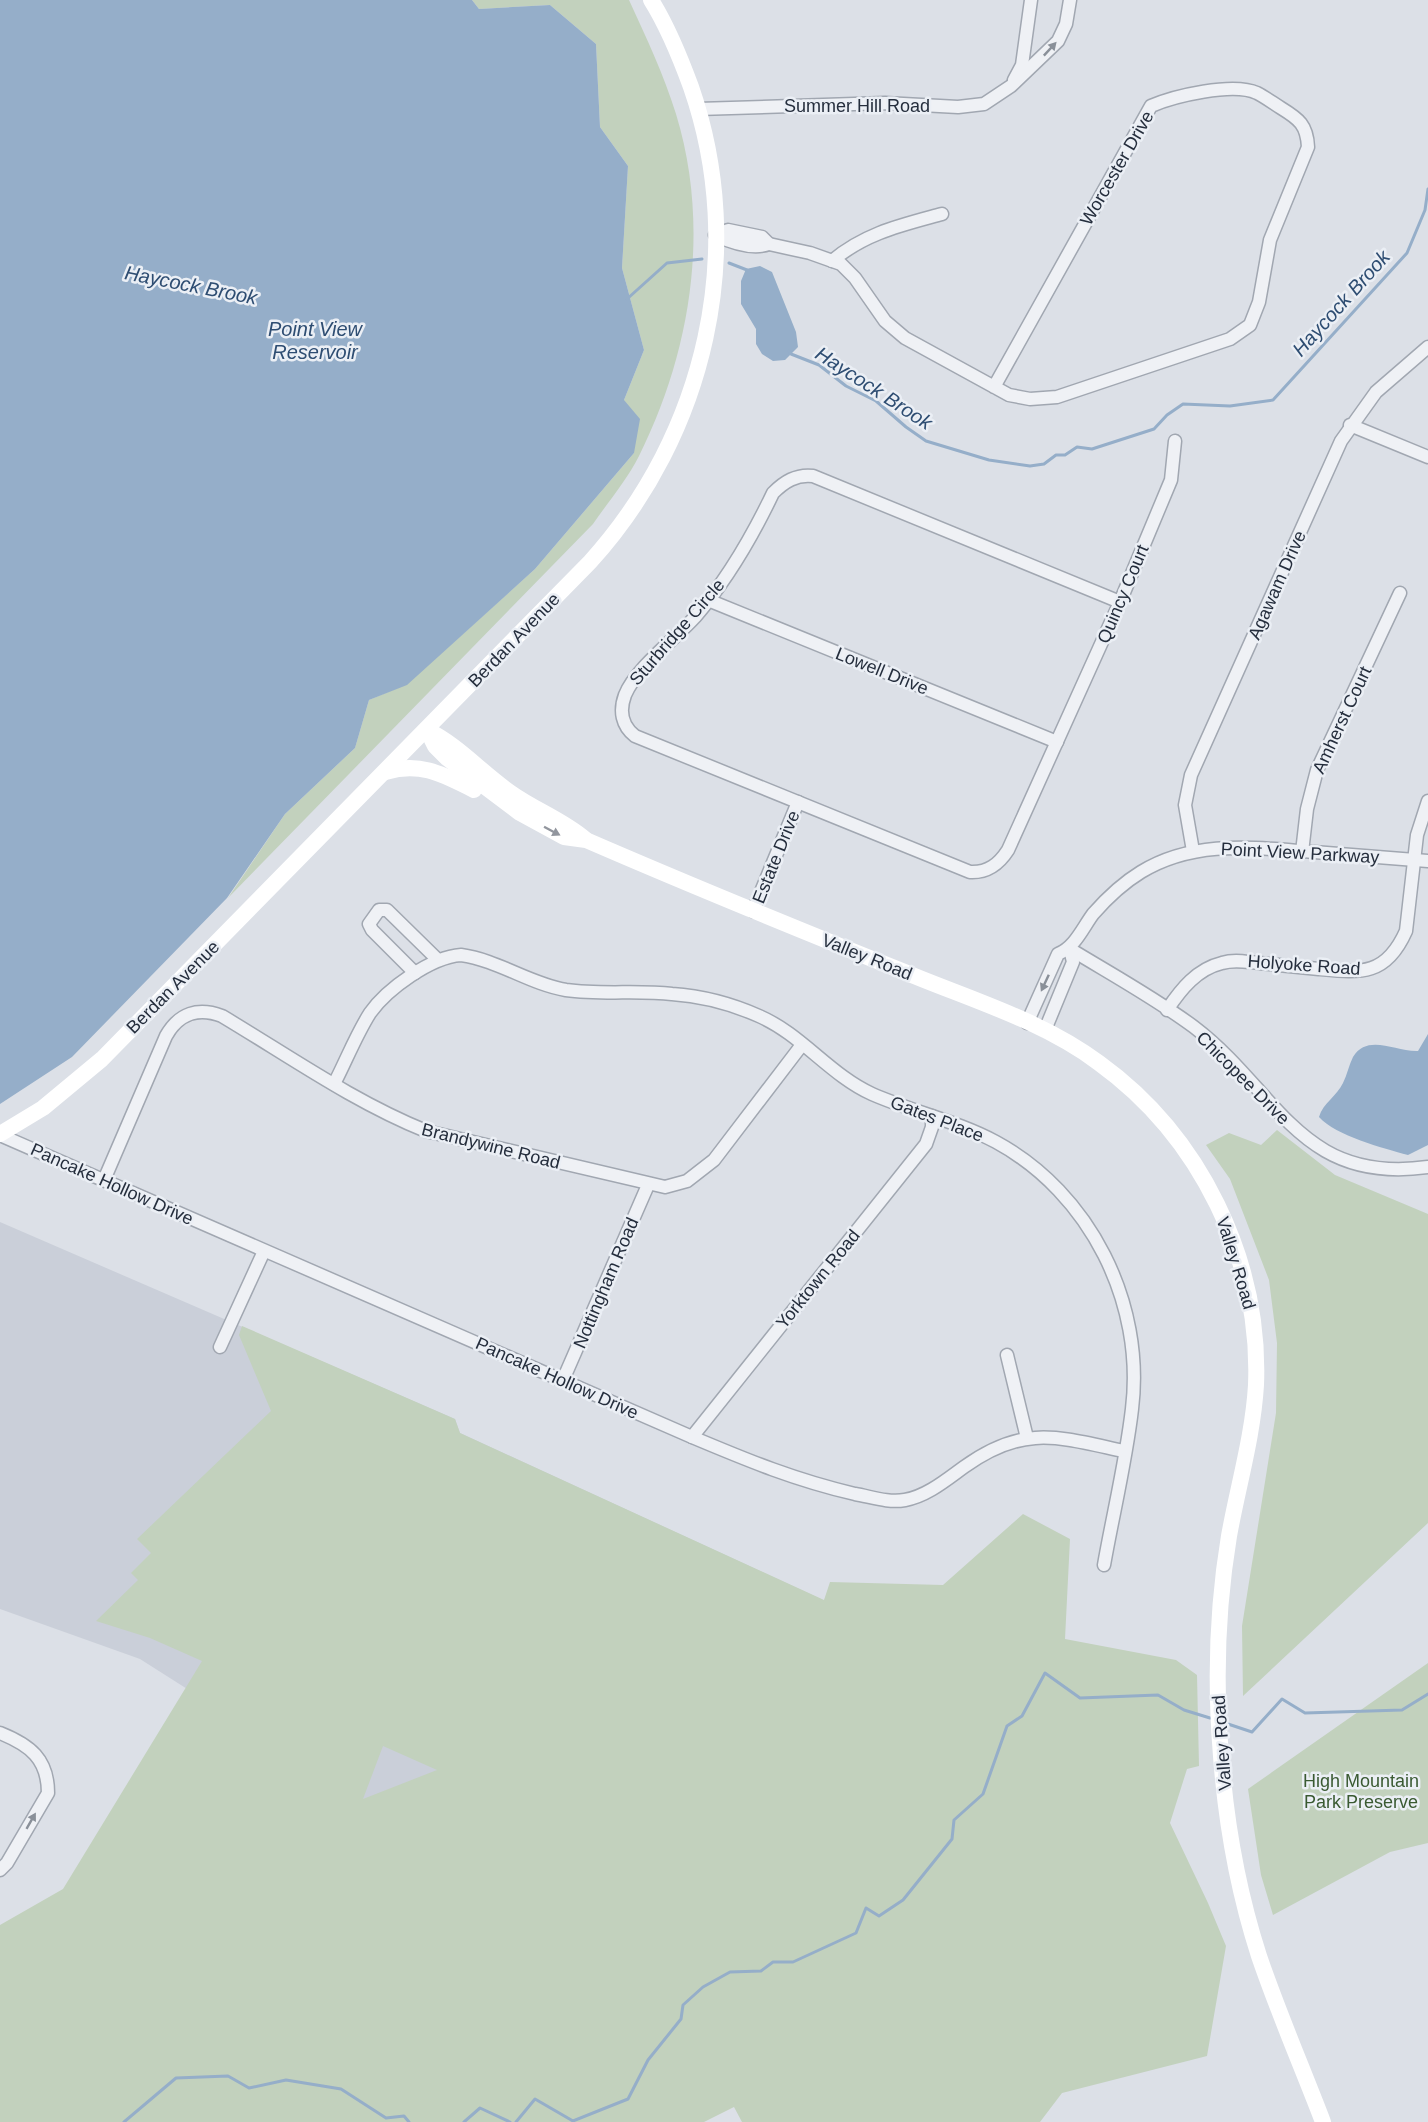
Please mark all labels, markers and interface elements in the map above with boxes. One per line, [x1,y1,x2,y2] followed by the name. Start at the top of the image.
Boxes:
[1043,42,1056,57] one-way arrow
[784,96,930,116] street label: Summer Hill Road
[1076,107,1158,229] street label: Worcester Drive
[1288,245,1395,360] water label: Haycock Brook
[123,261,260,309] water label: Haycock Brook
[268,318,364,363] water label: Point View Reservoir
[812,342,937,434] water label: Haycock Brook
[1244,527,1310,643] street label: Agawam Drive
[1093,542,1153,646] street label: Quincy Court
[625,575,729,689] street label: Sturbridge Circle
[464,589,564,691] street label: Berdan Avenue
[833,643,931,699] street label: Lowell Drive
[1308,663,1376,777] street label: Amherst Court
[748,808,804,906] street label: Estate Drive
[544,826,561,836] one-way arrow
[1220,839,1380,867] street label: Point View Parkway
[819,930,915,984] street label: Valley Road
[123,937,223,1037] street label: Berdan Avenue
[1247,951,1361,979] street label: Holyoke Road
[1040,974,1050,992] one-way arrow
[1192,1027,1294,1129] street label: Chicopee Drive
[888,1092,986,1146] street label: Gates Place
[420,1119,562,1173] street label: Brandywine Road
[28,1139,196,1229] street label: Pancake Hollow Drive
[1212,1214,1260,1312] street label: Valley Road
[569,1215,643,1351] street label: Nottingham Road
[772,1226,864,1332] street label: Yorktown Road
[473,1333,641,1423] street label: Pancake Hollow Drive
[1209,1695,1235,1791] street label: Valley Road
[1303,1771,1419,1812] park label: High Mountain Park Preserve
[26,1813,37,1829] one-way arrow

